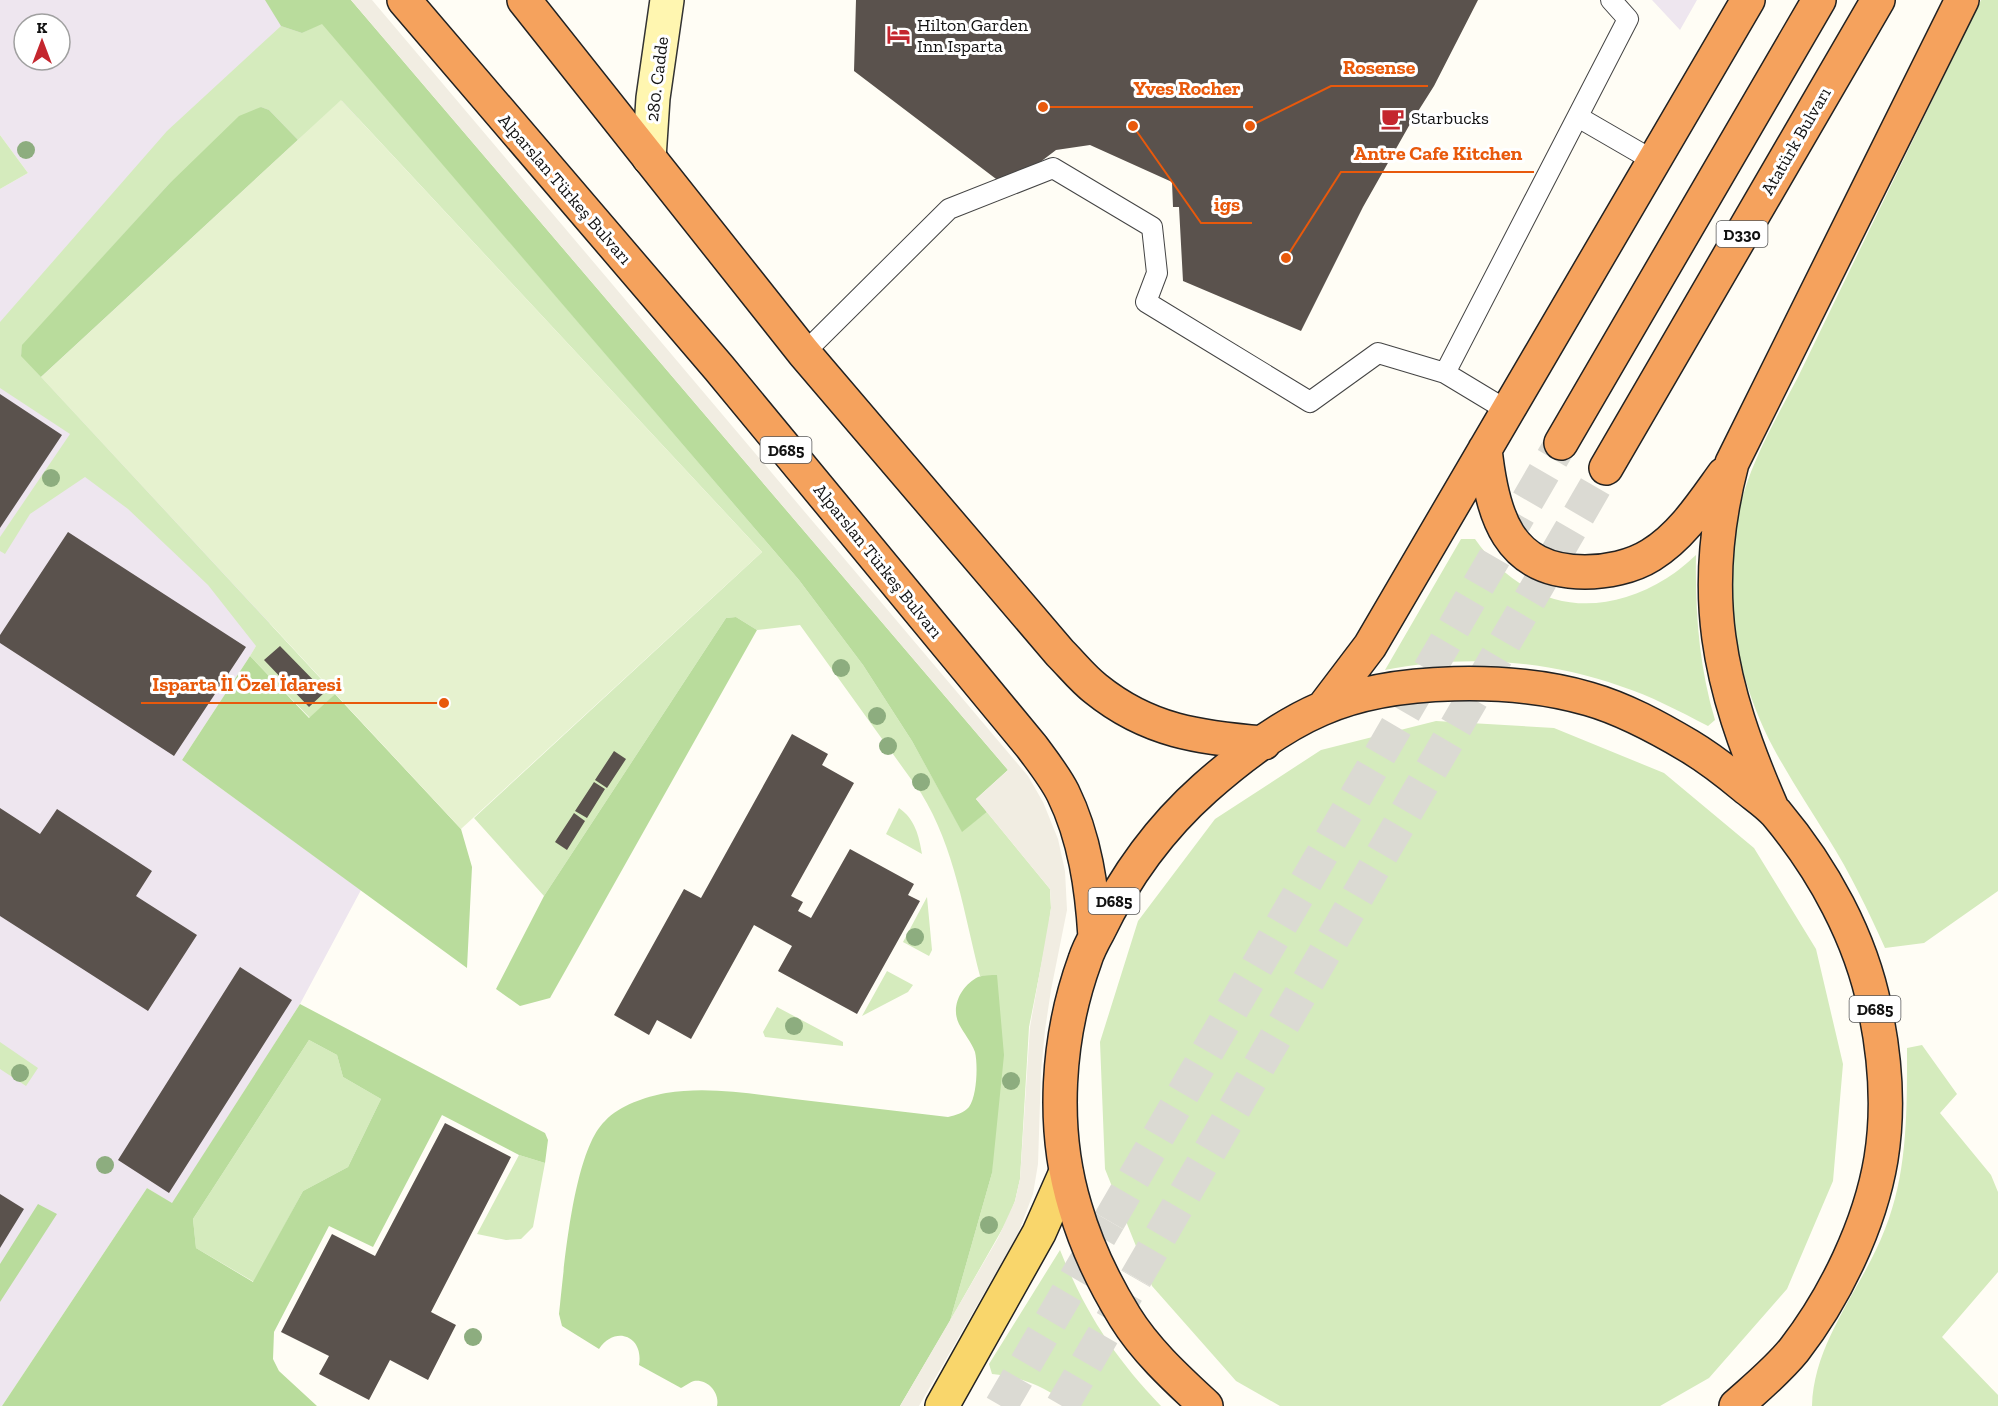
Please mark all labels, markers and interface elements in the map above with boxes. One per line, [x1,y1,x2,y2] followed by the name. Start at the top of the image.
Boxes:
[12,12,72,72] north arrow
[917,14,1029,57] place label: Hilton Garden Inn Isparta
[37,18,48,37] text: K
[886,22,912,48] hotel icon: Hilton Garden Inn Isparta
[641,35,673,123] street label: 280. Cadde
[1331,48,1428,86] callout: Rosense
[1343,55,1416,79] text: Rosense
[1122,69,1253,107] callout: Yves Rocher
[1133,76,1241,100] text: Yves Rocher
[1756,83,1836,199] street label: Atatürk Bulvarı
[1380,105,1406,131] cafe icon: Starbucks
[1411,107,1489,129] place label: Starbucks
[494,109,636,269] street label: Alparslan Türkeş Bulvarı
[1341,134,1534,172] callout: Antre Cafe Kitchen
[1354,141,1523,165] text: Antre Cafe Kitchen
[1201,185,1252,223] callout: igs
[1214,192,1240,216] text: igs
[1716,221,1768,247] road number: D330
[760,437,812,463] road number: D685
[809,479,947,643] street label: Alparslan Türkeş Bulvarı
[141,665,354,703] callout: Isparta İl Özel İdaresi
[152,672,342,696] text: Isparta İl Özel İdaresi
[1088,888,1140,914] road number: D685
[1850,996,1900,1022] road number: D685

